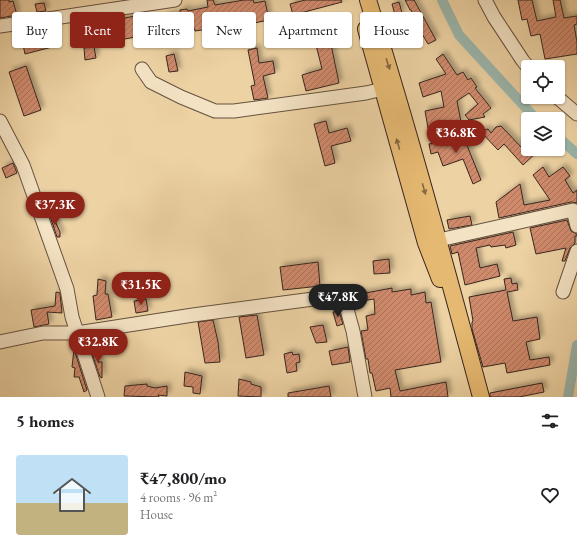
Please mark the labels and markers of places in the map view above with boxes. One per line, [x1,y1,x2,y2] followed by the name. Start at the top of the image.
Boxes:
[423,120,489,154] pin: ₹36.8K
[22,192,88,226] pin: ₹37.3K
[108,272,174,306] pin: ₹31.5K
[305,284,371,318] pin: ₹47.8K
[65,329,131,363] pin: ₹32.8K

